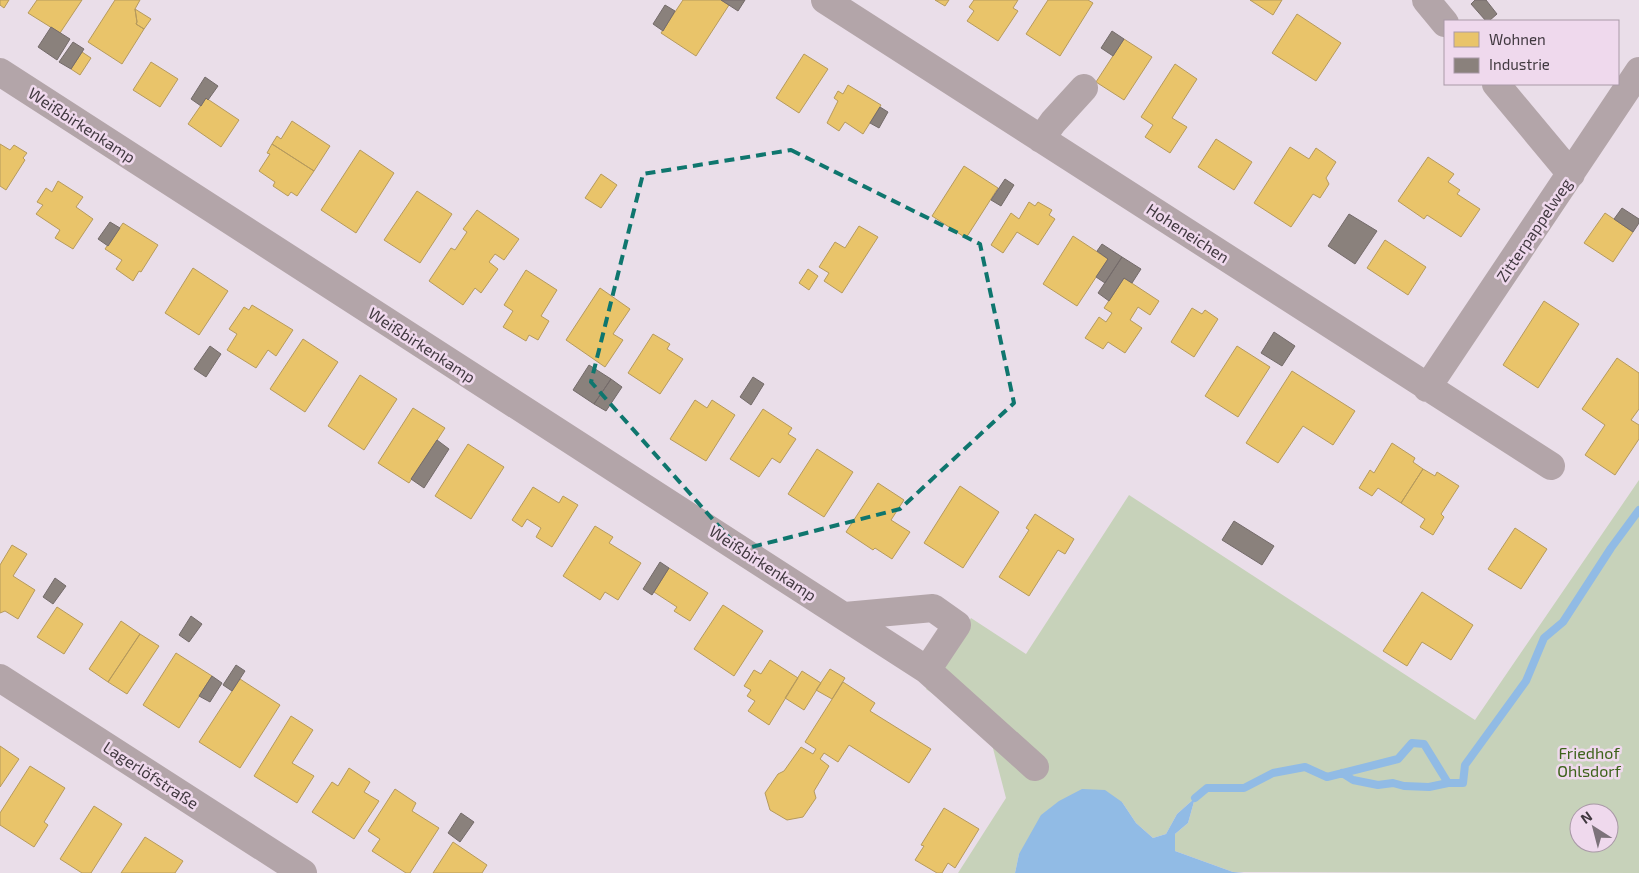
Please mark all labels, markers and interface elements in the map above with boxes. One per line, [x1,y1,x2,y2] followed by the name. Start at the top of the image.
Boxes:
[1444,20,1619,85] legend
[1489,30,1546,48] text: Wohnen
[1489,55,1550,73] text: Industrie
[25,83,139,166] street label: Weißbirkenkamp
[1492,174,1575,285] street label: Zitterpappelweg
[1143,199,1233,266] street label: Hoheneichen
[365,303,479,386] street label: Weißbirkenkamp
[706,521,820,604] street label: Weißbirkenkamp
[100,737,202,812] street label: Lagerlöfstraße
[1557,743,1622,780] park label: Friedhof Ohlsdorf
[1569,803,1619,853] north arrow
[1577,807,1595,827] text: N

